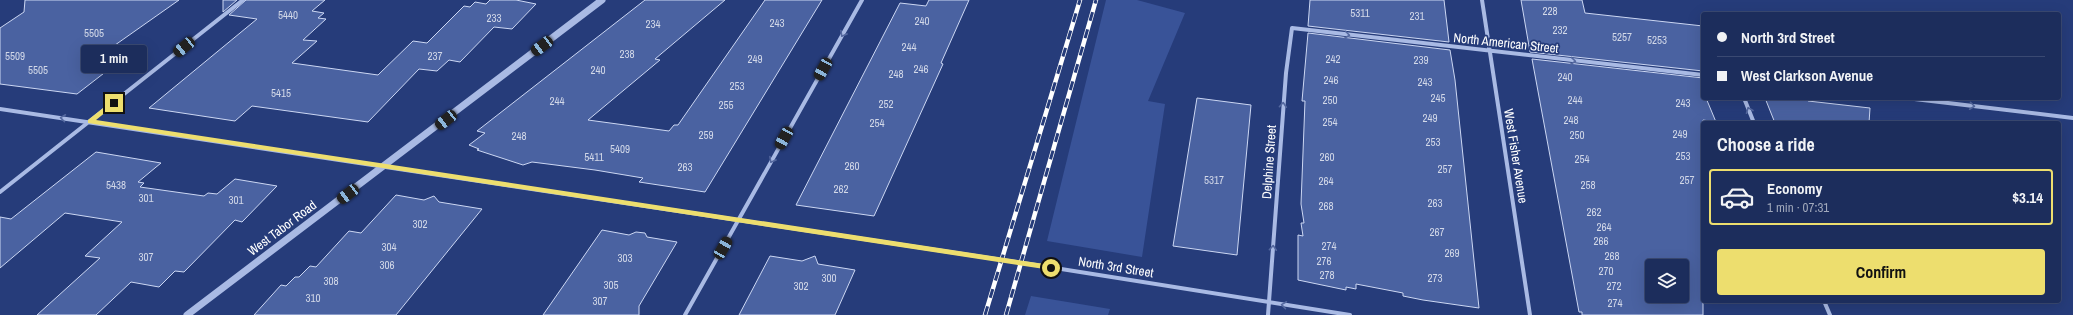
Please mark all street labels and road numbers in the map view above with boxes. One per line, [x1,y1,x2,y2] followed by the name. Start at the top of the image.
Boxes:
[1453,29,1559,57] street label: North American Street
[1500,107,1532,205] street label: West Fisher Avenue
[1258,124,1280,200] street label: Delphine Street
[244,196,320,260] street label: West Tabor Road
[1077,253,1155,281] street label: North 3rd Street

